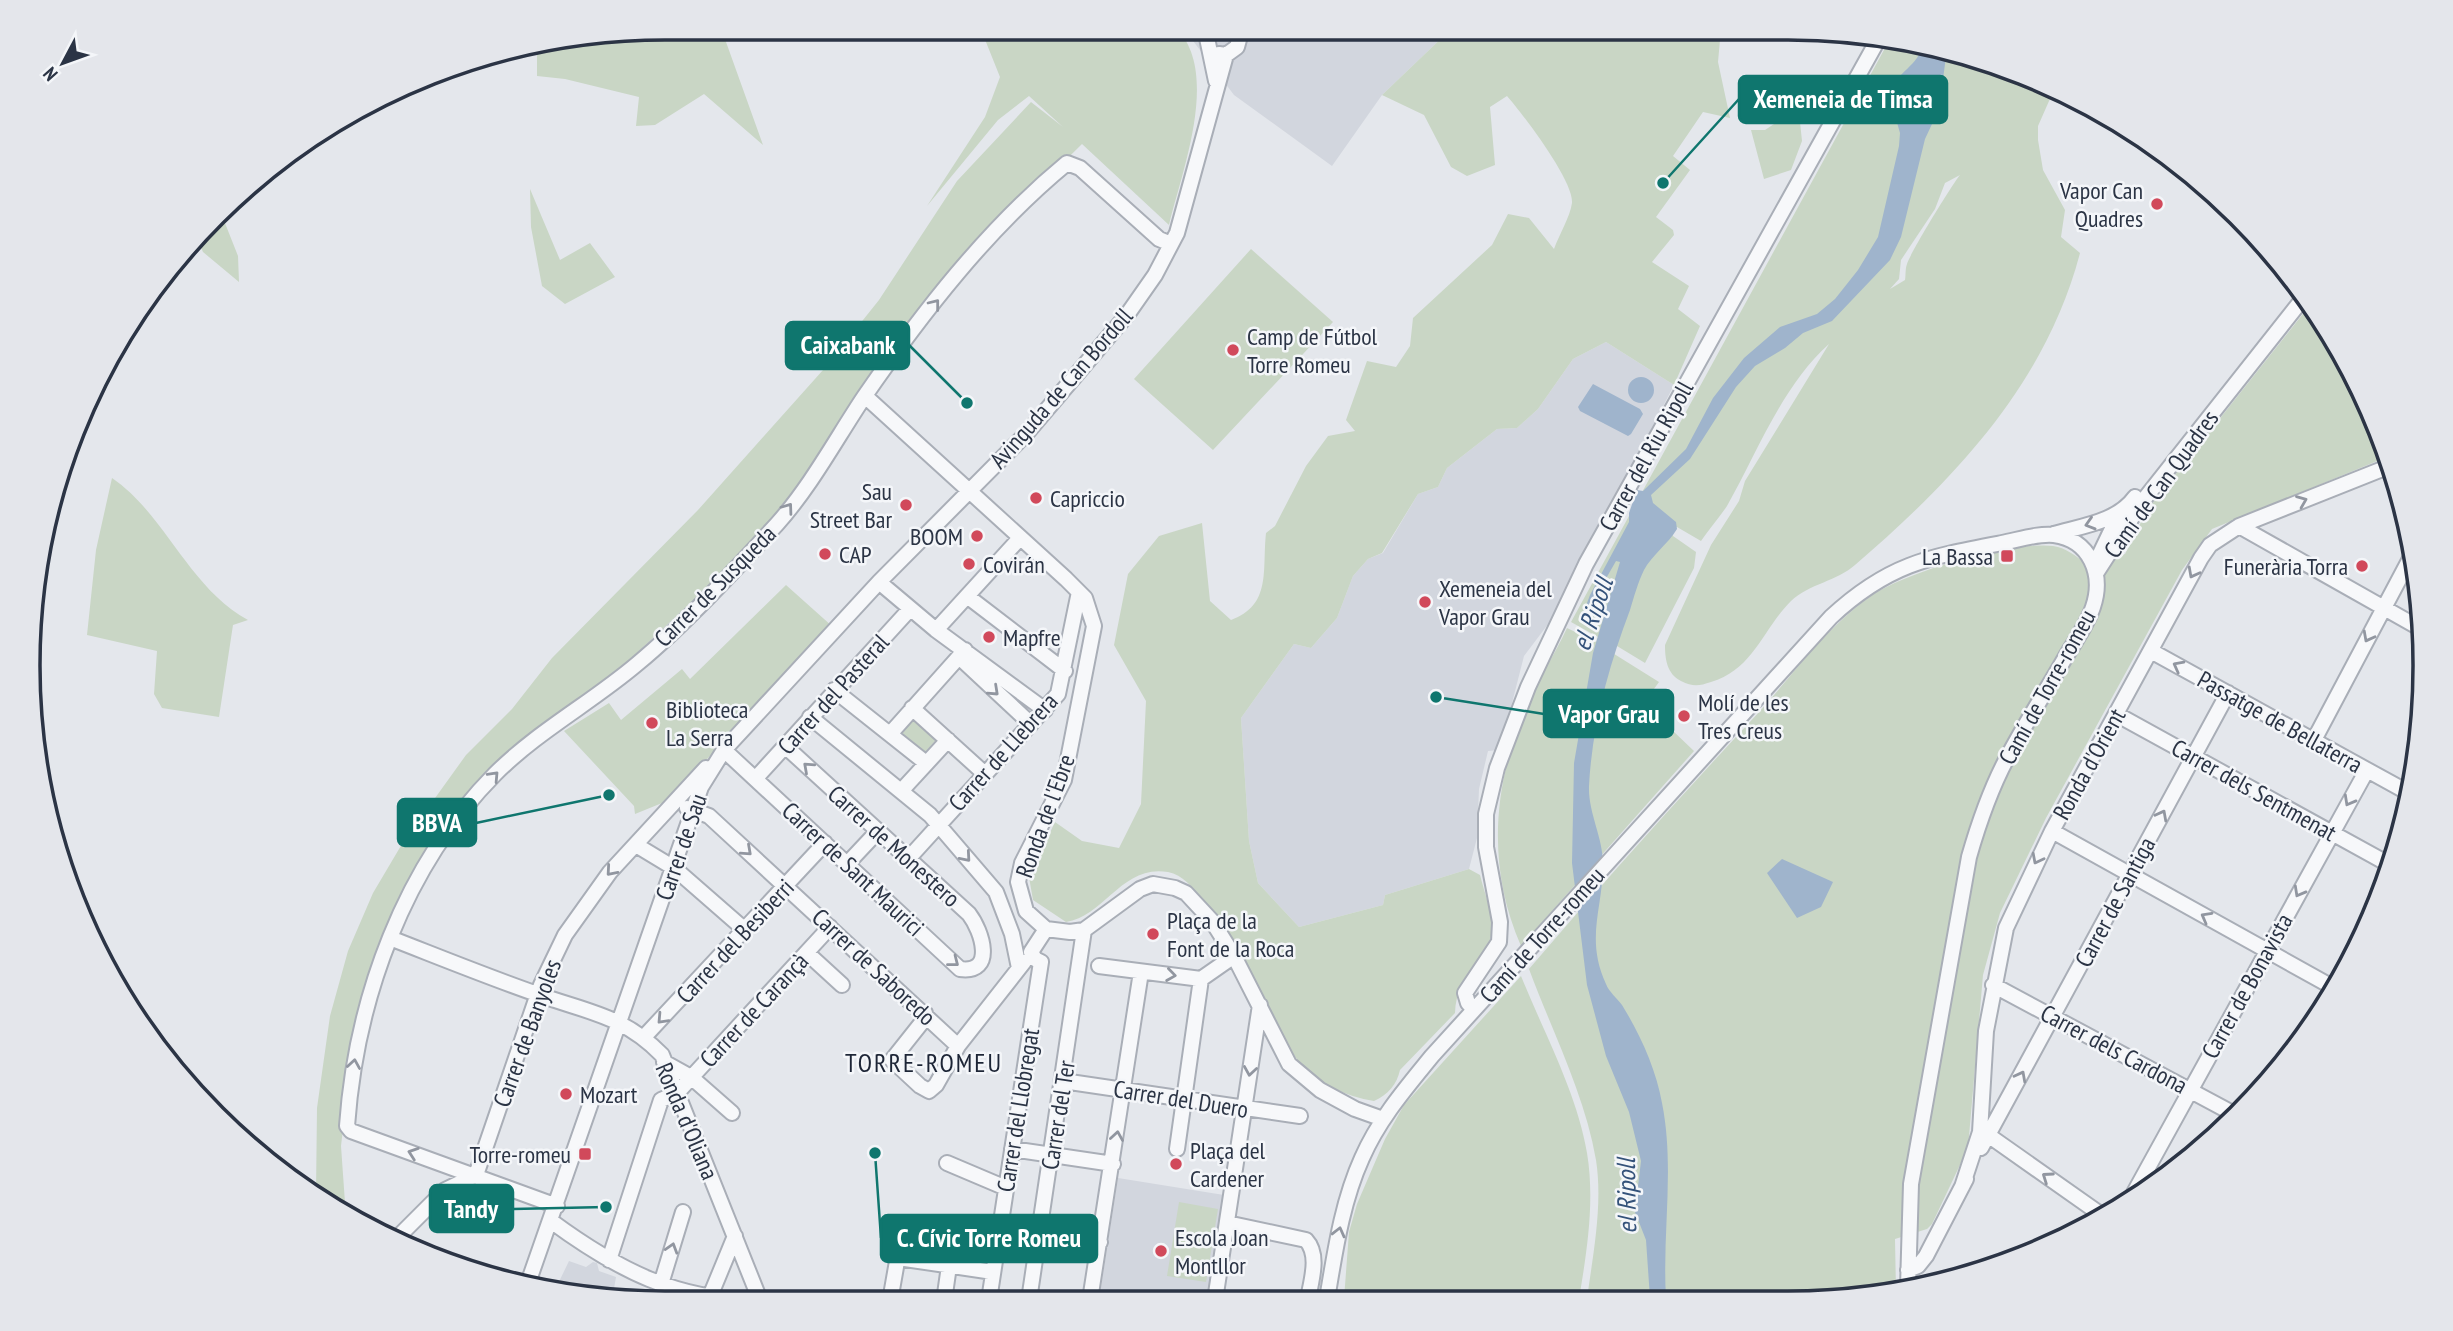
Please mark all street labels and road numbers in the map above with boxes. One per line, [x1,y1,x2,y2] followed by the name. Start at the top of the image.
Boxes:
[983,301,1140,475] street label: Avinguda de Can Bordoll
[1592,375,1700,537] street label: Carrer del Riu Ripoll
[2097,404,2225,564] street label: Camí de Can Quadres
[648,519,782,653] street label: Carrer de Susqueda
[1992,604,2102,770] street label: Camí de Torre-romeu
[771,627,896,761] street label: Carrer del Pasteral
[2192,664,2368,780] street label: Passatge de Bellaterra
[942,686,1064,818] street label: Carrer de Llebrera
[2046,703,2132,825] street label: Ronda d'Orient
[2166,732,2342,848] street label: Carrer dels Sentmenat
[1008,750,1082,882] street label: Ronda de l'Ebre
[821,778,967,914] street label: Carrer de Monestero
[648,790,714,904] street label: Carrer de Sau
[775,795,931,943] street label: Carrer de Sant Maurici
[2068,832,2162,972] street label: Carrer de Santiga
[1473,861,1611,1009] street label: Camí de Torre-romeu
[669,872,801,1010] street label: Carrer del Besiberri
[806,902,942,1032] street label: Carrer de Saboredo
[2194,908,2300,1064] street label: Carrer de Bonavista
[693,946,815,1074] street label: Carrer de Carançà
[486,955,568,1111] street label: Carrer de Banyoles
[2035,997,2193,1101] street label: Carrer dels Cardona
[990,1026,1046,1194] street label: Carrer del Llobregat
[648,1058,726,1184] street label: Ronda d'Oliana
[1034,1058,1082,1172] street label: Carrer del Ter
[1111,1073,1251,1125] street label: Carrer del Duero

